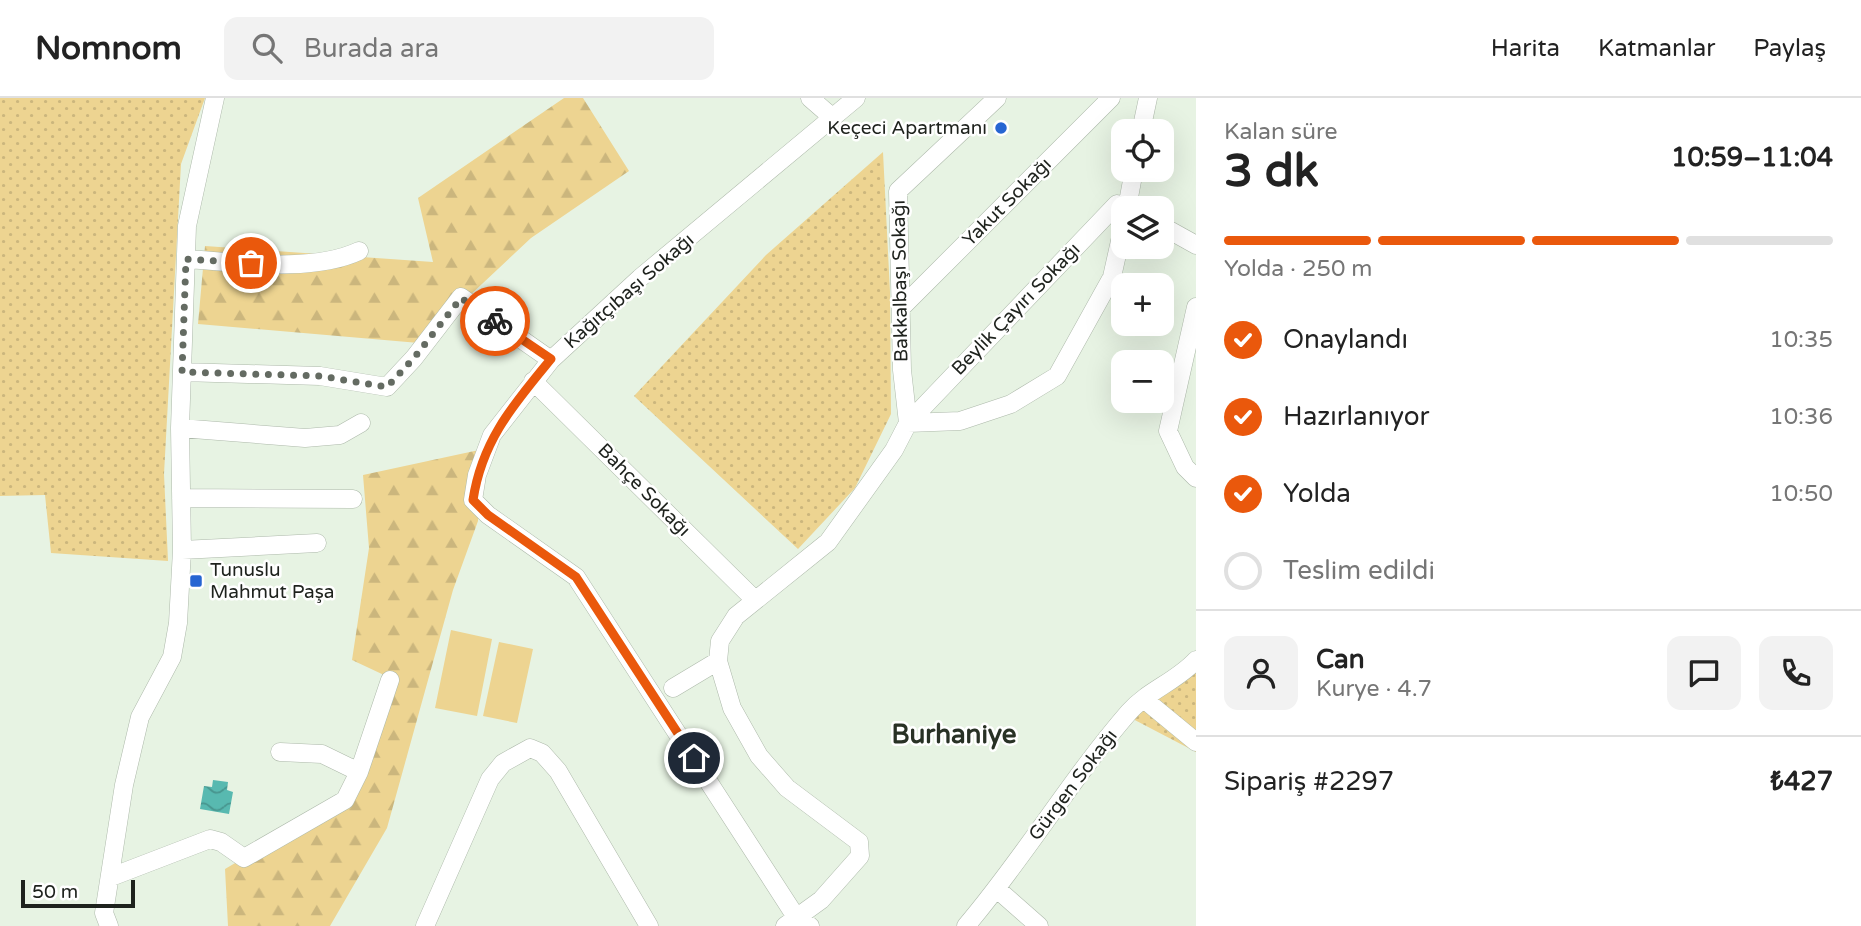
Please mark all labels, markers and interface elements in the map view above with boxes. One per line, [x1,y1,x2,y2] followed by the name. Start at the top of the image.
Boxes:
[224,17,714,80] search box
[35,29,182,68] text: Nomnom
[248,29,286,67] icon: search
[304,33,439,64] text: Burada ara
[1491,34,1560,63] text: Harita
[1598,34,1715,63] text: Katmanlar
[1753,34,1826,63] text: Paylaş
[827,117,987,139] place label: Keçeci Apartmanı
[1224,118,1338,146] text: Kalan süre
[1111,119,1174,413] map controls
[1111,119,1174,182] button: locate
[993,120,1009,136] marker: Keçeci Apartmanı
[1671,142,1833,173] text: 10:59–11:04
[1224,144,1319,199] text: 3 dk
[958,153,1056,251] street label: Yakut Sokağı
[1111,196,1174,259] button: layers
[888,200,912,362] street label: Bakkalbaşı Sokağı
[560,229,698,353] street label: Kağıtçıbaşı Sokağı
[221,233,281,293] pin
[947,238,1085,380] street label: Beylik Çayırı Sokağı
[232,244,270,282] icon: bag
[1224,255,1373,283] text: Yolda · 250 m
[1111,273,1174,336] button: +
[460,286,530,356] courier
[476,302,514,340] icon: bike
[1224,321,1262,359] icon: check
[1283,324,1408,355] text: Onaylandı
[1769,326,1833,354] text: 10:35
[1111,350,1174,413] button: −
[1224,398,1262,436] icon: check
[1283,401,1430,432] text: Hazırlanıyor
[1769,403,1833,431] text: 10:36
[593,439,695,541] street label: Bahçe Sokağı
[1224,475,1262,513] icon: check
[1283,478,1351,509] text: Yolda
[1769,480,1833,508] text: 10:50
[1283,555,1435,586] text: Teslim edildi
[210,559,335,603] place label: Tunuslu Mahmut Paşa
[188,573,204,589] marker: Tunuslu Mahmut Paşa
[1224,636,1298,710] button: person
[1667,636,1741,710] button: chat
[1759,636,1833,710] button: phone
[1316,644,1365,675] text: Can
[1316,675,1432,703] text: Kurye · 4.7
[892,719,1017,750] district label: Burhaniye
[1024,725,1122,845] street label: Gürgen Sokağı
[664,728,724,788] pin
[675,739,713,777] icon: home
[1224,766,1394,797] text: Sipariş #2297
[1770,766,1833,797] text: ₺427
[21,877,135,909] scale bar
[32,881,78,903] text: 50 m

